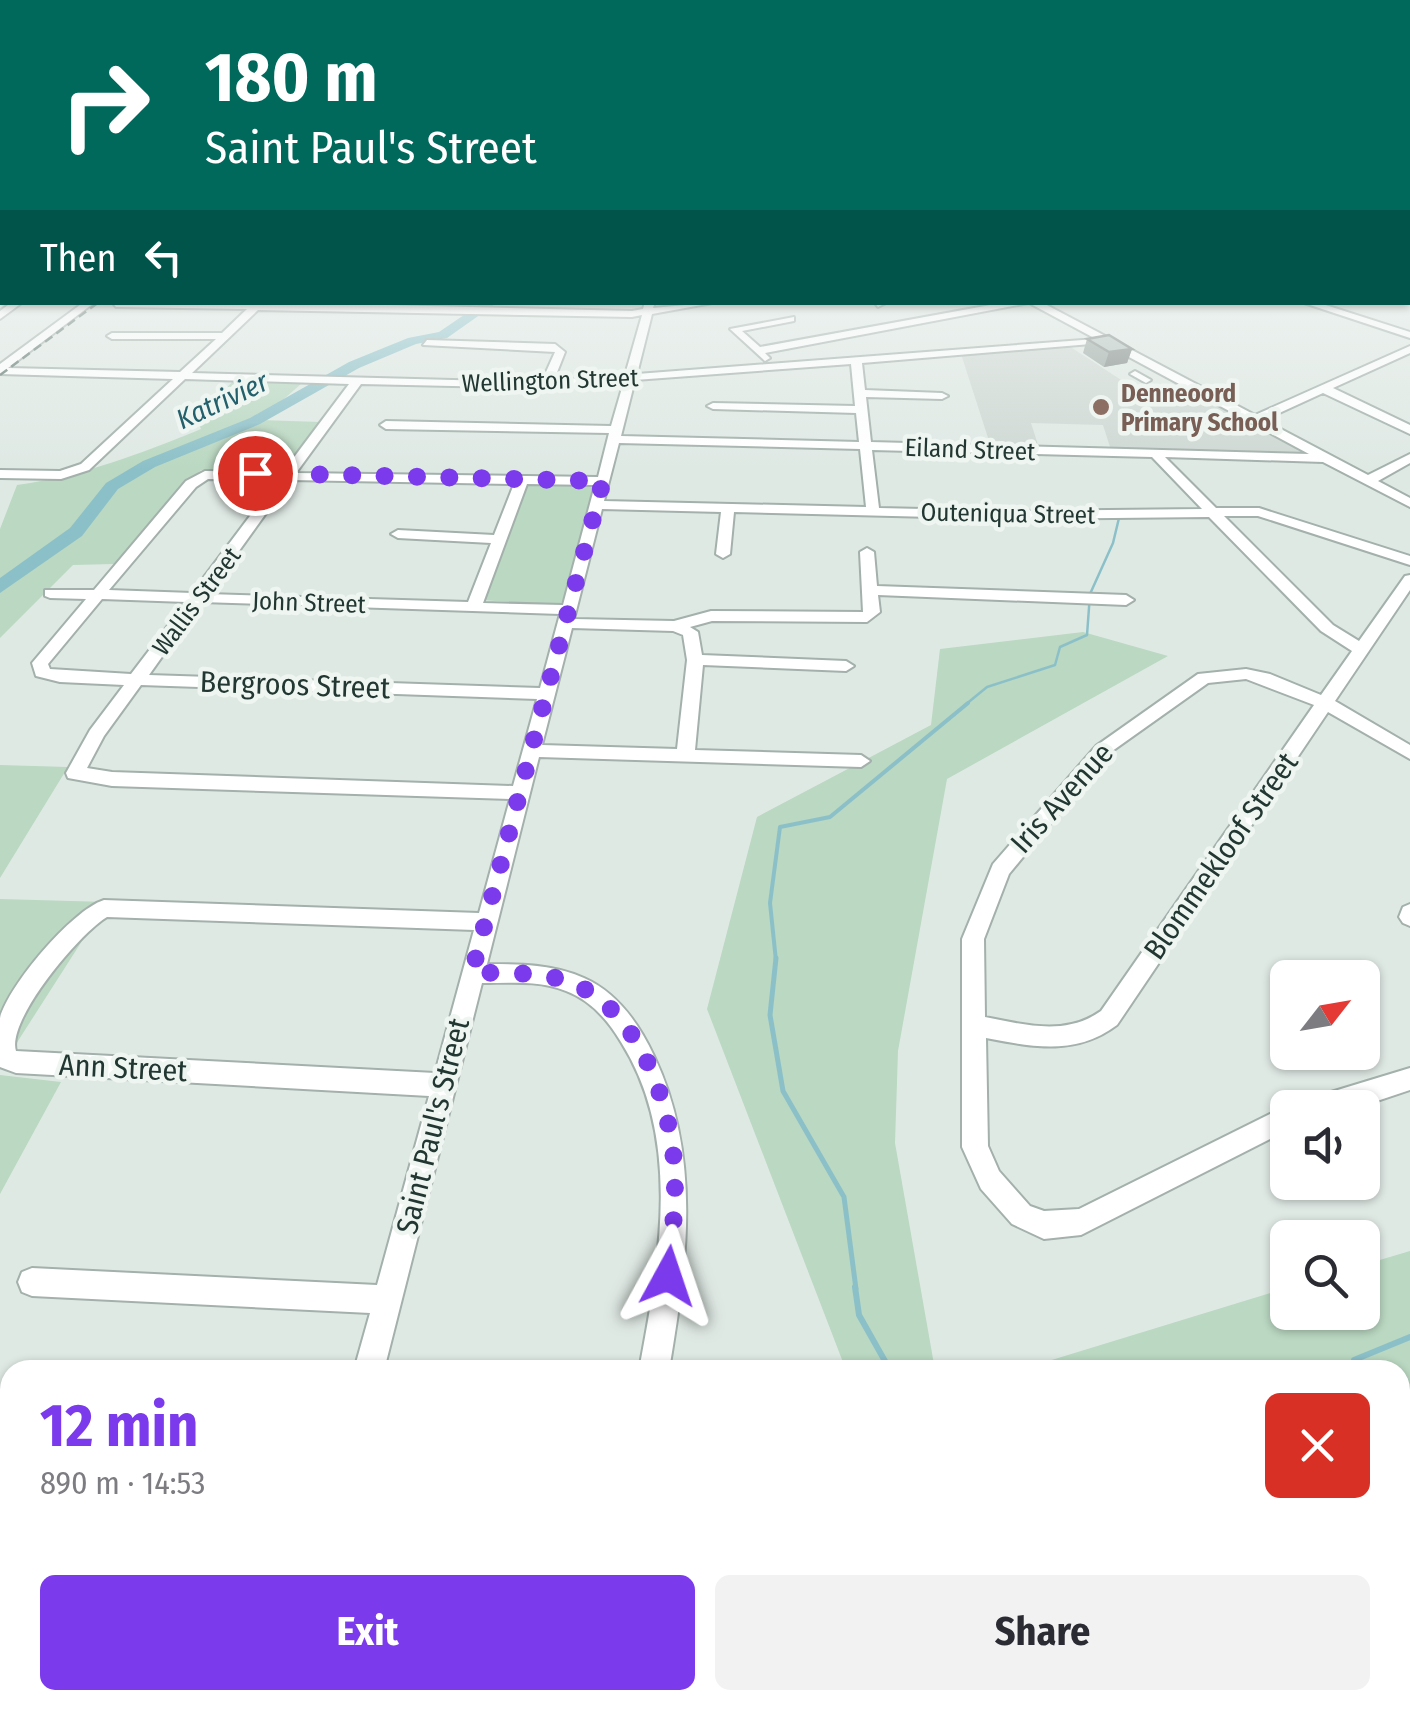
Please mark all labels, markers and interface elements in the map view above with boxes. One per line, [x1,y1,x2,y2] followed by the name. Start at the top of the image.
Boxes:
[205,36,378,120] text: 180 m
[40,40,170,170] icon: right
[205,121,537,175] text: Saint Paul's Street
[136,230,191,285] icon: left
[40,235,116,281] text: Then
[461,363,640,399] street label: Wellington Street
[171,364,274,436] water label: Katrivier
[1121,379,1278,438] place label: Denneoord Primary School
[1090,396,1112,418] marker: Denneoord Primary School
[213,431,298,516] pin
[904,433,1037,467] street label: Eiland Street
[228,446,283,501] icon: arrive
[920,497,1096,531] street label: Outeniqua Street
[146,541,248,662] street label: Wallis Street
[252,586,367,620] street label: John Street
[199,664,391,706] street label: Bergroos Street
[1003,735,1121,861] street label: Iris Avenue
[1136,745,1306,966] street label: Blommekloof Street
[1270,960,1380,1070] north arrow
[1270,960,1380,1330] map controls
[389,1014,477,1238] street label: Saint Paul's Street
[58,1047,188,1089] street label: Ann Street
[1270,1090,1380,1200] button: sound
[1270,1220,1380,1330] button: search
[616,1224,720,1328] position arrow
[40,1390,198,1462] text: 12 min
[1265,1393,1370,1498] button: close
[40,1464,206,1502] text: 890 m · 14:53
[40,1575,695,1690] button: Exit
[715,1575,1370,1690] button: Share

